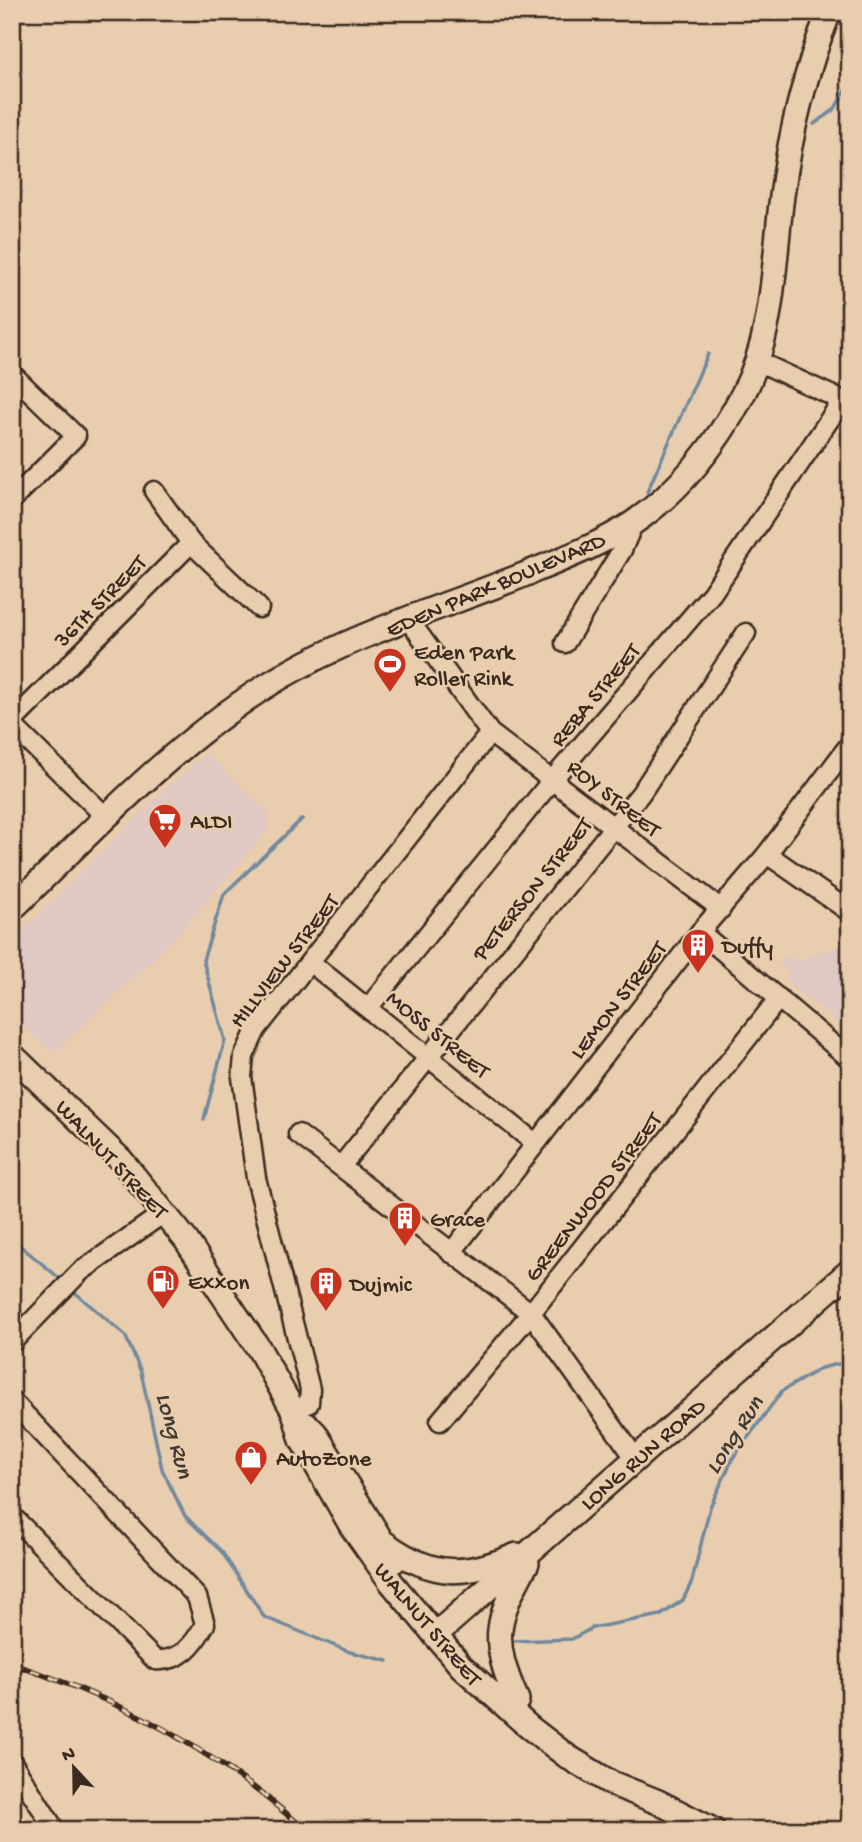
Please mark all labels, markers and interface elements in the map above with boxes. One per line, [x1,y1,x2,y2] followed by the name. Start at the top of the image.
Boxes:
[383,527,611,645] street label: EDEN PARK BOULEVARD
[49,550,154,655] street label: 36TH STREET
[546,638,648,753] street label: REBA STREET
[414,641,517,694] place label: Eden Park Roller Rink
[371,645,409,694] sports icon: Eden Park Roller Rink
[561,755,666,845] street label: ROY STREET
[146,801,184,850] supermarket icon: ALDI
[190,810,233,837] place label: ALDI
[467,812,600,968] street label: PETERSON STREET
[225,889,347,1034] street label: HILLVIEW STREET
[679,926,717,975] building icon: Duffy
[720,935,773,962] place label: Duffy
[565,936,675,1065] street label: LEMON STREET
[379,986,495,1086] street label: MOSS STREET
[48,1095,173,1226] street label: WALNUT STREET
[520,1107,670,1288] street label: GREENWOOD STREET
[386,1199,424,1248] building icon: Grace
[430,1208,486,1235] place label: Grace
[144,1262,182,1311] fuel station icon: Exxon
[307,1264,345,1313] building icon: Dujmic
[188,1271,249,1298] place label: Exxon
[348,1273,413,1300] place label: Dujmic
[147,1390,198,1482] water label: Long Run
[700,1391,772,1480] water label: Long Run
[576,1393,713,1517] street label: LONG RUN ROAD
[232,1438,270,1487] shop icon: AutoZone
[276,1447,372,1474] place label: AutoZone
[367,1558,487,1693] street label: WALNUT STREET
[38,1734,108,1804] north arrow
[59,1742,79,1768] text: N

